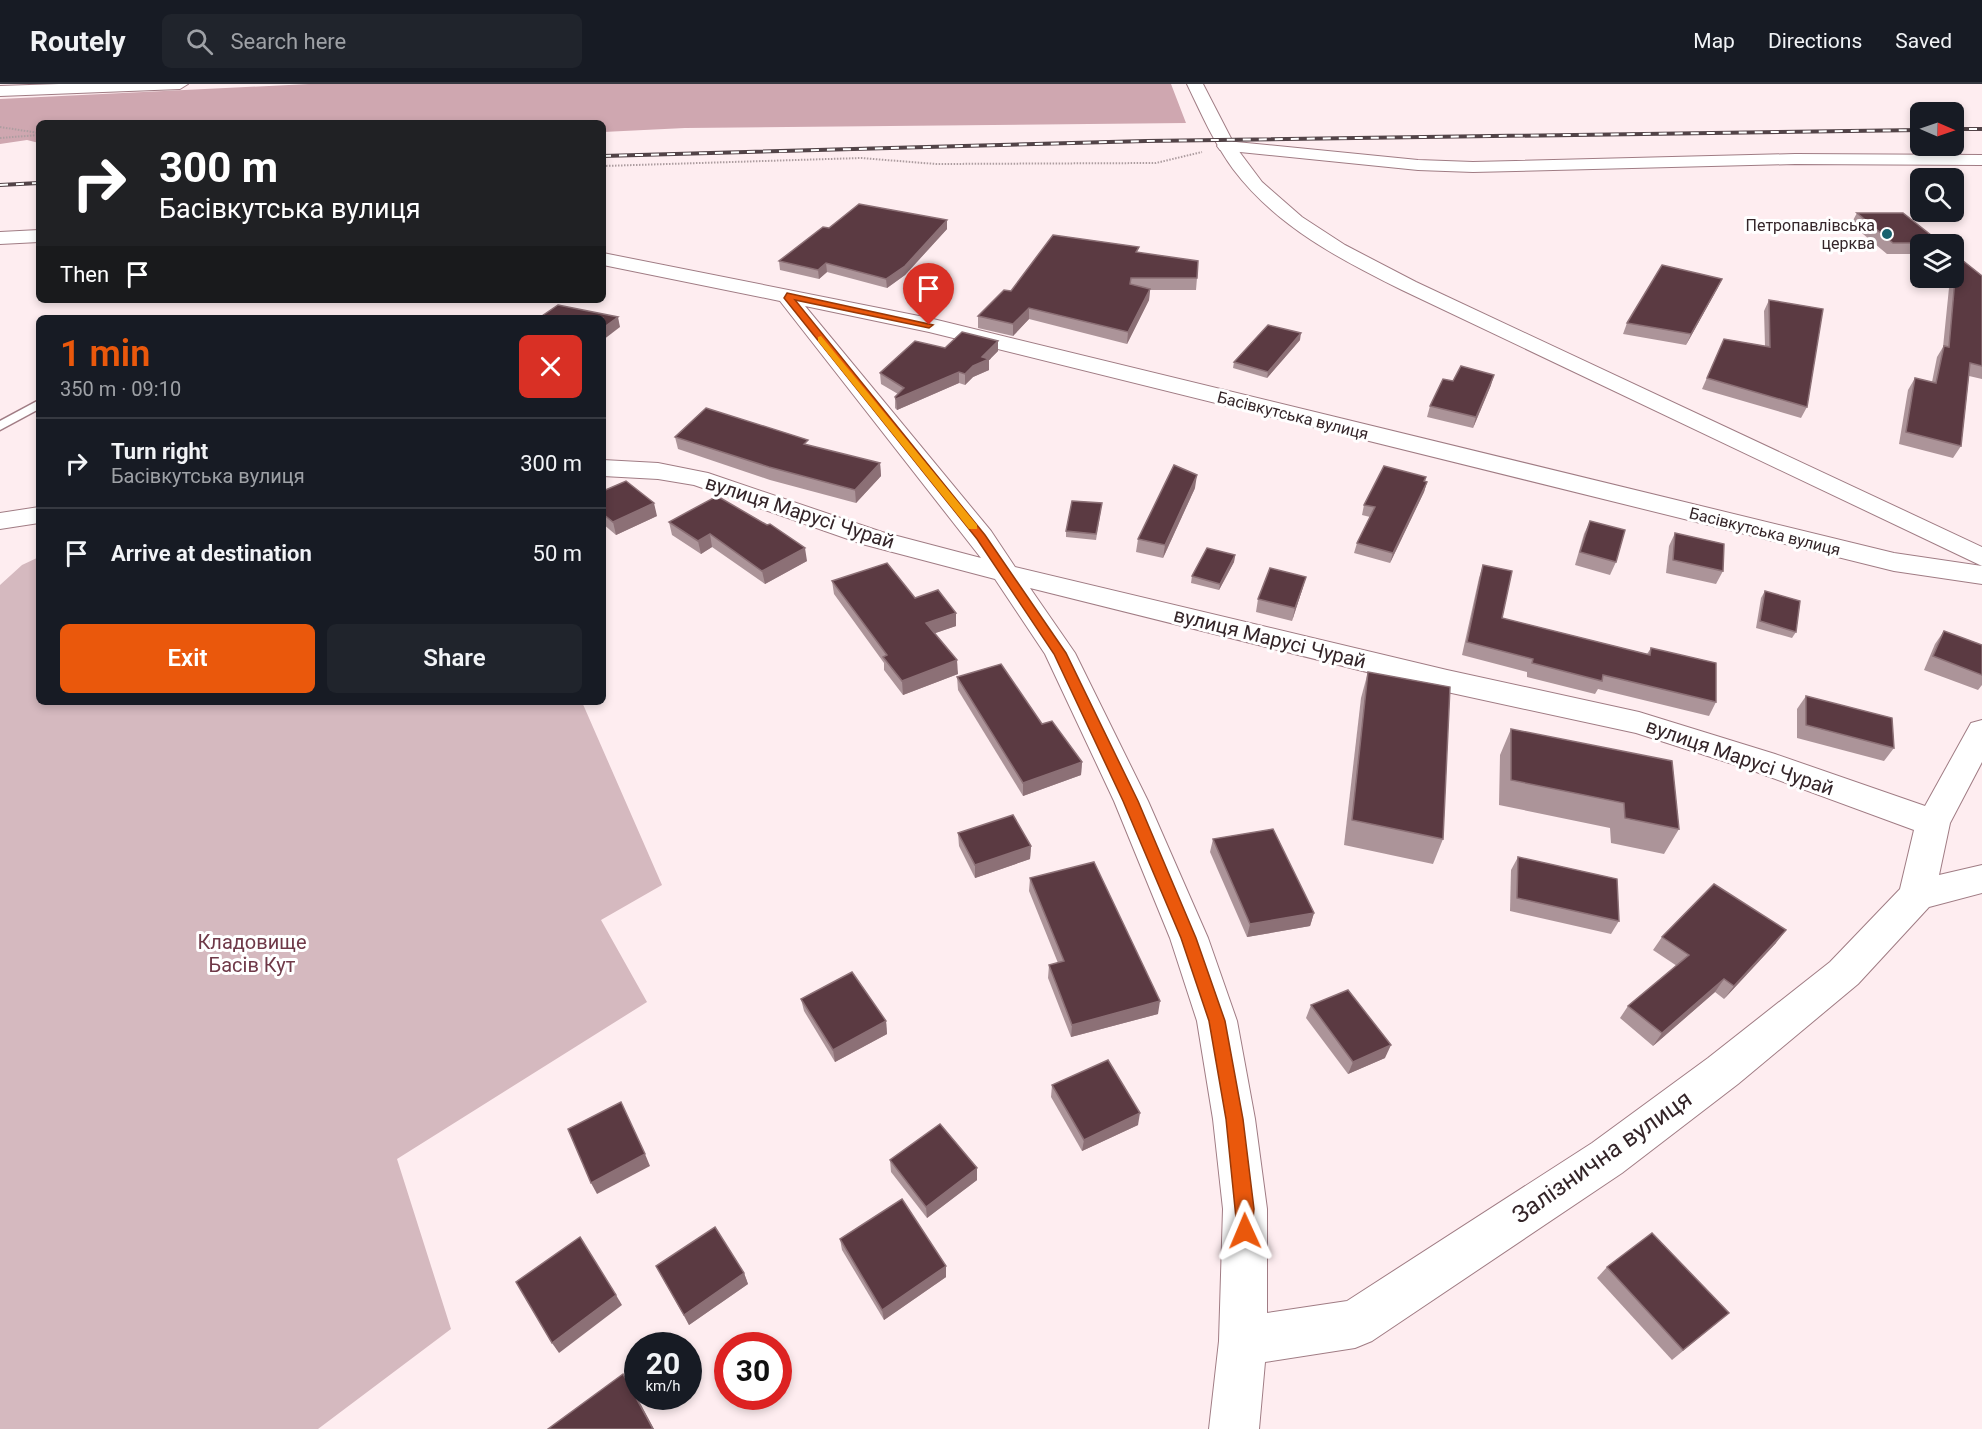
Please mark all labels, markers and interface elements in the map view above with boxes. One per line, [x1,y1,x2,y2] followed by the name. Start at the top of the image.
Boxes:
[162,14,582,68] search box
[30,25,126,58] text: Routely
[183,25,216,58] icon: search
[231,29,346,54] text: Search here
[1693,29,1735,53] text: Map
[1768,29,1862,53] text: Directions
[1895,29,1952,53] text: Saved
[1910,102,1964,156] north arrow
[1910,102,1964,288] map controls
[159,143,278,192] text: 300 m
[60,144,138,222] icon: right
[1910,168,1964,222] button: search
[159,193,421,225] text: Басівкутська вулиця
[1746,216,1875,253] place label: Петропавлівська церква
[1880,227,1894,241] marker: Петропавлівська церква
[1910,234,1964,288] button: layers
[121,258,154,291] icon: arrive
[60,262,109,287] text: Then
[903,263,954,325] pin
[912,272,945,305] icon: arrive
[60,333,150,375] text: 1 min
[519,335,582,398] button: close
[60,377,181,401] text: 350 m · 09:10
[1215,388,1370,443] street label: Басівкутська вулиця
[111,439,208,464] text: Turn right
[60,447,93,480] icon: right
[520,451,582,476] text: 300 m
[111,464,305,488] text: Басівкутська вулиця
[702,470,898,554] street label: вулиця Марусі Чурай
[1687,504,1842,559] street label: Басівкутська вулиця
[60,537,93,570] icon: arrive
[111,541,312,566] text: Arrive at destination
[533,541,582,566] text: 50 m
[1171,602,1369,674] street label: вулиця Марусі Чурай
[60,624,315,693] button: Exit
[327,624,582,693] button: Share
[1643,714,1837,800] street label: вулиця Марусі Чурай
[197,930,307,977] park label: Кладовище Басів Кут
[1507,1085,1697,1229] street label: Залізнична вулиця
[1213,1199,1277,1263] position arrow
[714,1332,792,1410] speed limit sign: 30
[646,1346,680,1381] text: 20
[645,1377,681,1395] text: km/h

